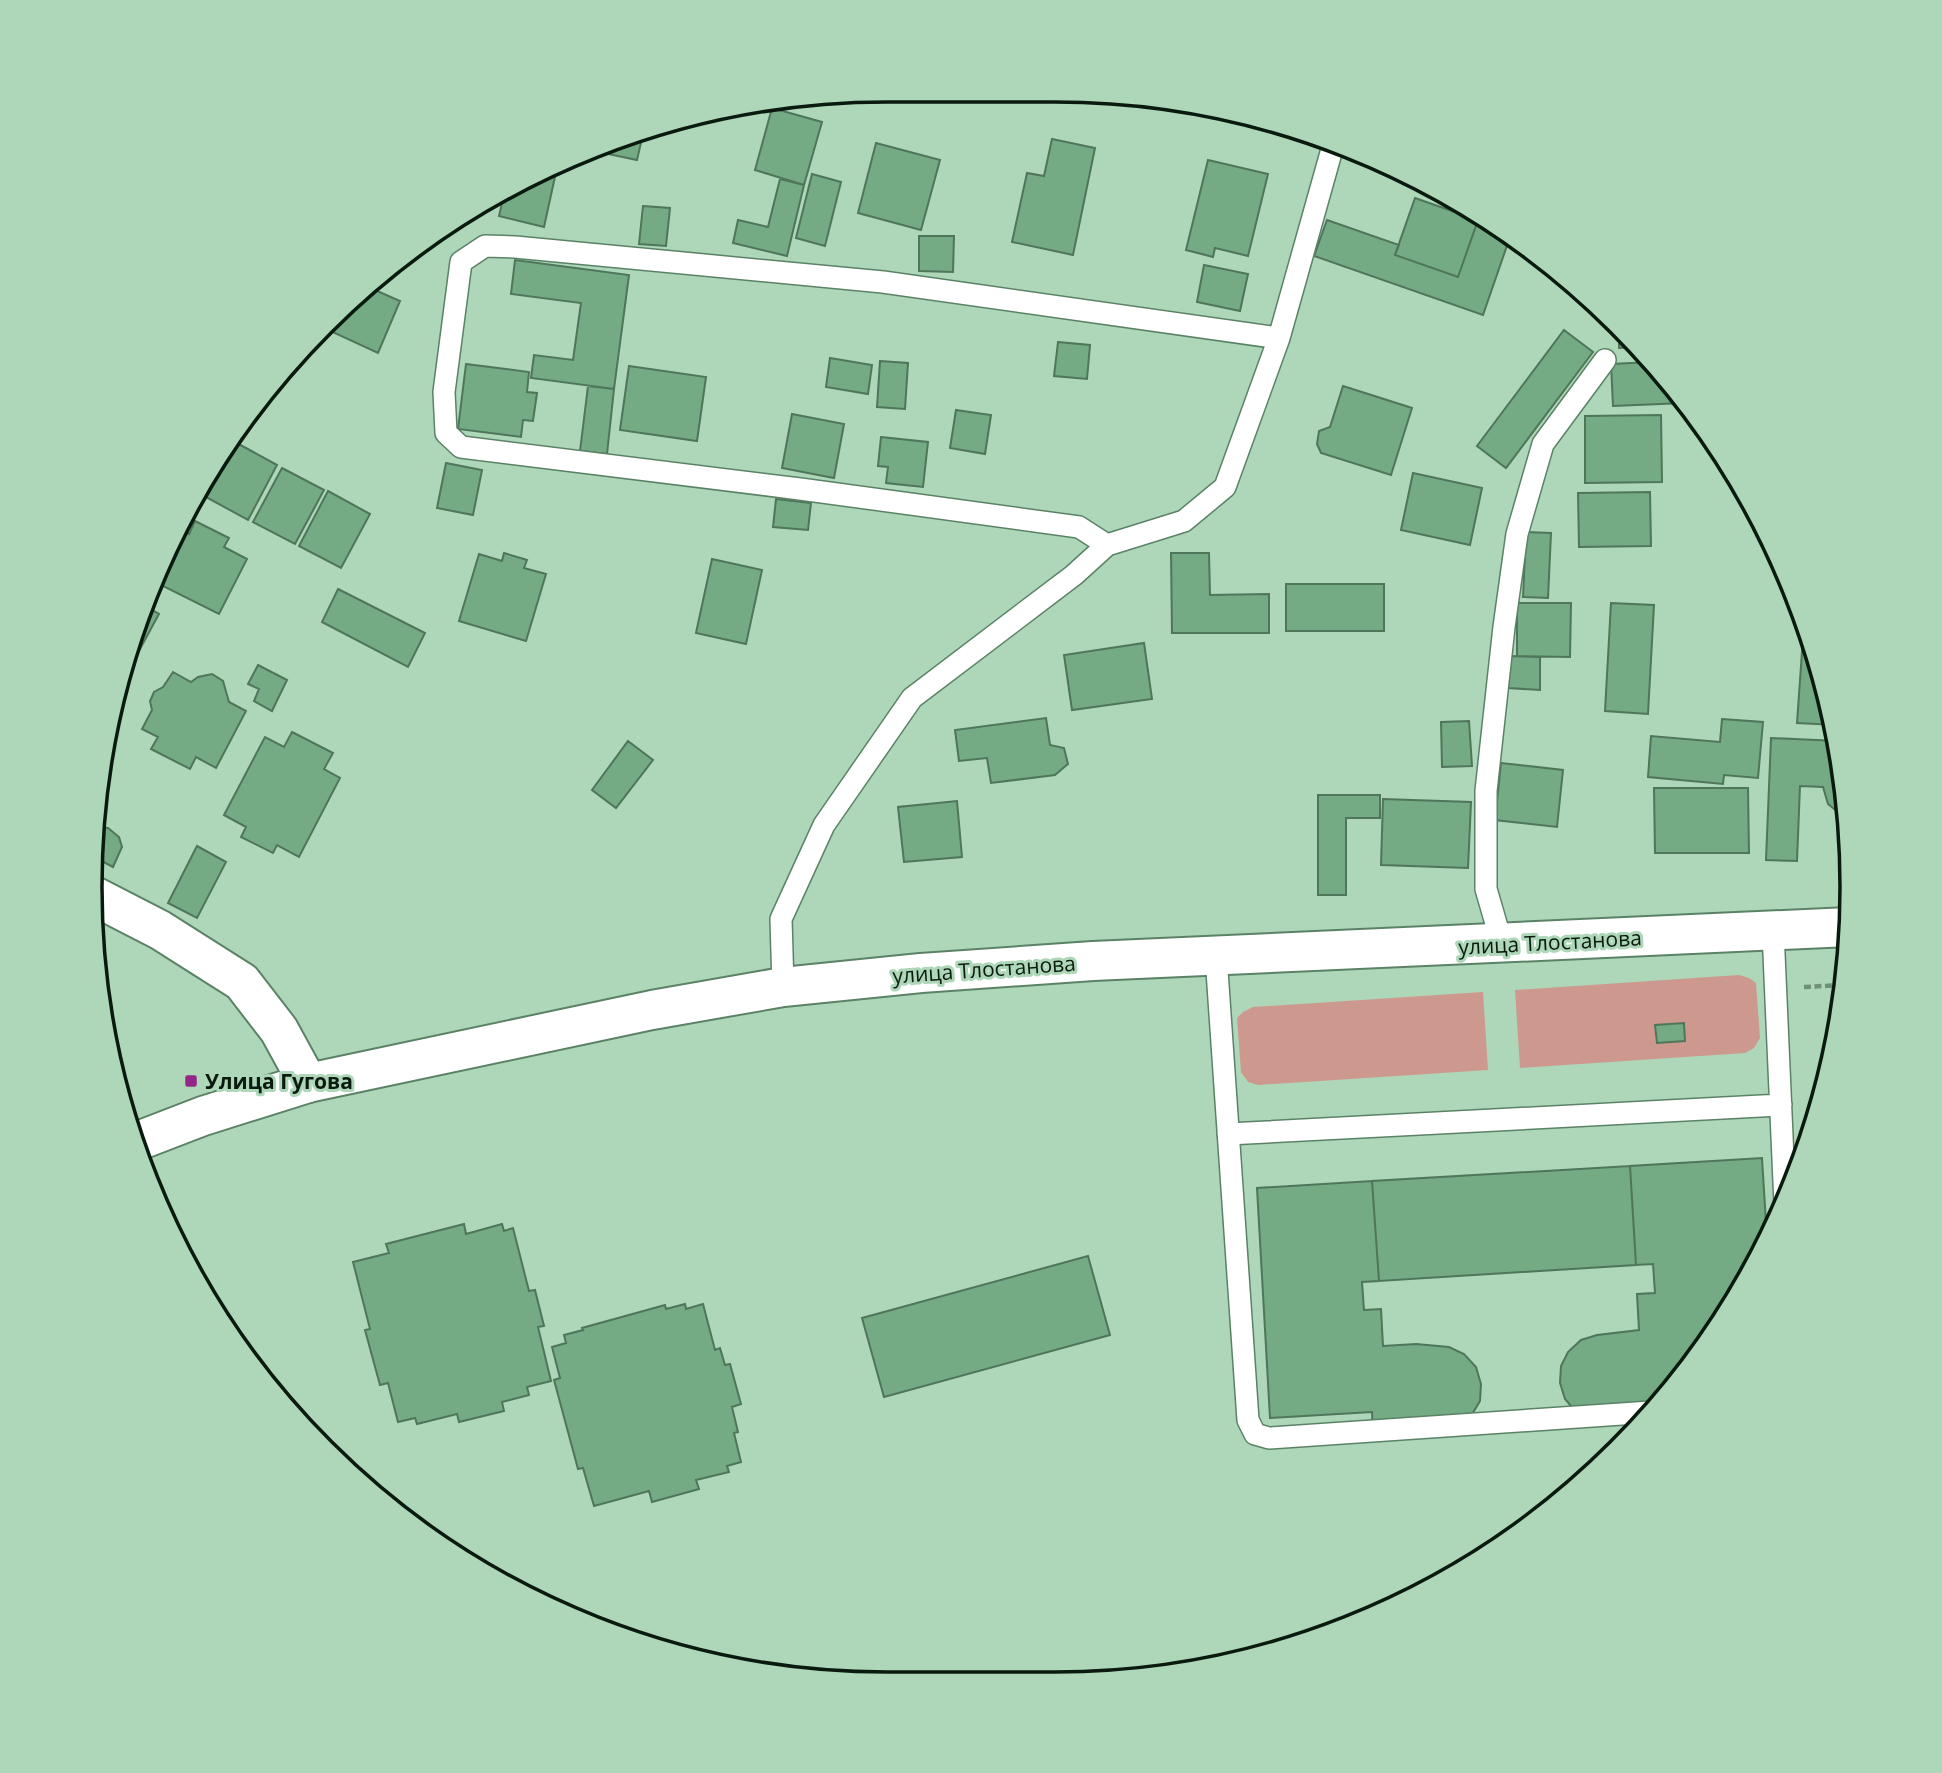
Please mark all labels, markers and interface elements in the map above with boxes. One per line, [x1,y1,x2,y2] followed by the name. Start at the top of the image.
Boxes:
[1458,923,1642,961] street label: улица Тлостанова
[891,949,1077,989] street label: улица Тлостанова
[205,1067,353,1095] place label: Улица Гугова
[183,1073,199,1089] marker: Улица Гугова

